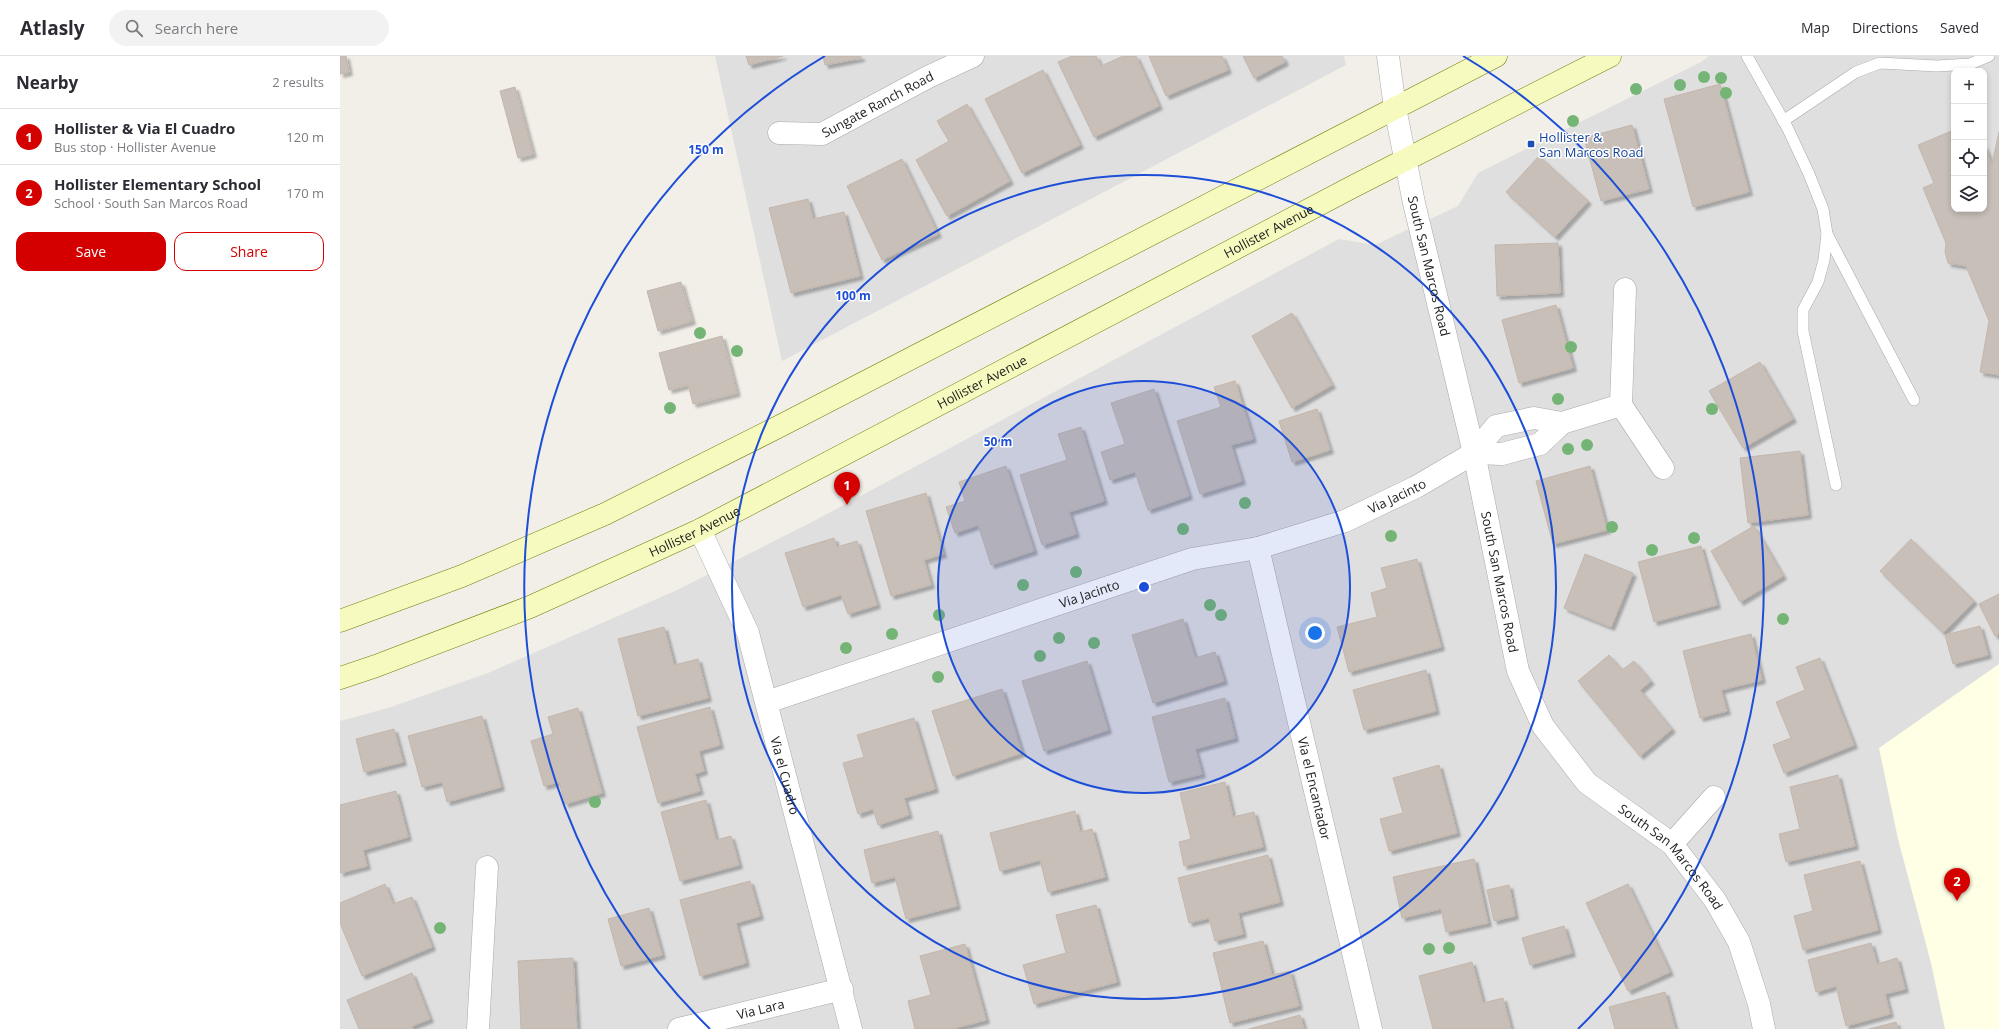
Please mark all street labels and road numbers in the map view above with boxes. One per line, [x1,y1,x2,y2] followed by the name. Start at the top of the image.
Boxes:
[818,67,936,142] street label: Sungate Ranch Road
[1404,194,1455,338] street label: South San Marcos Road
[1220,200,1317,262] street label: Hollister Avenue
[934,351,1030,413] street label: Hollister Avenue
[1365,474,1429,518] street label: Via Jacinto
[646,501,743,561] street label: Hollister Avenue
[1477,510,1523,654] street label: South San Marcos Road
[1057,575,1122,612] street label: Via Jacinto
[766,735,804,817] street label: Via el Cuadro
[1294,735,1335,842] street label: Via el Encantador
[1615,800,1727,913] street label: South San Marcos Road
[735,994,786,1023] street label: Via Lara

